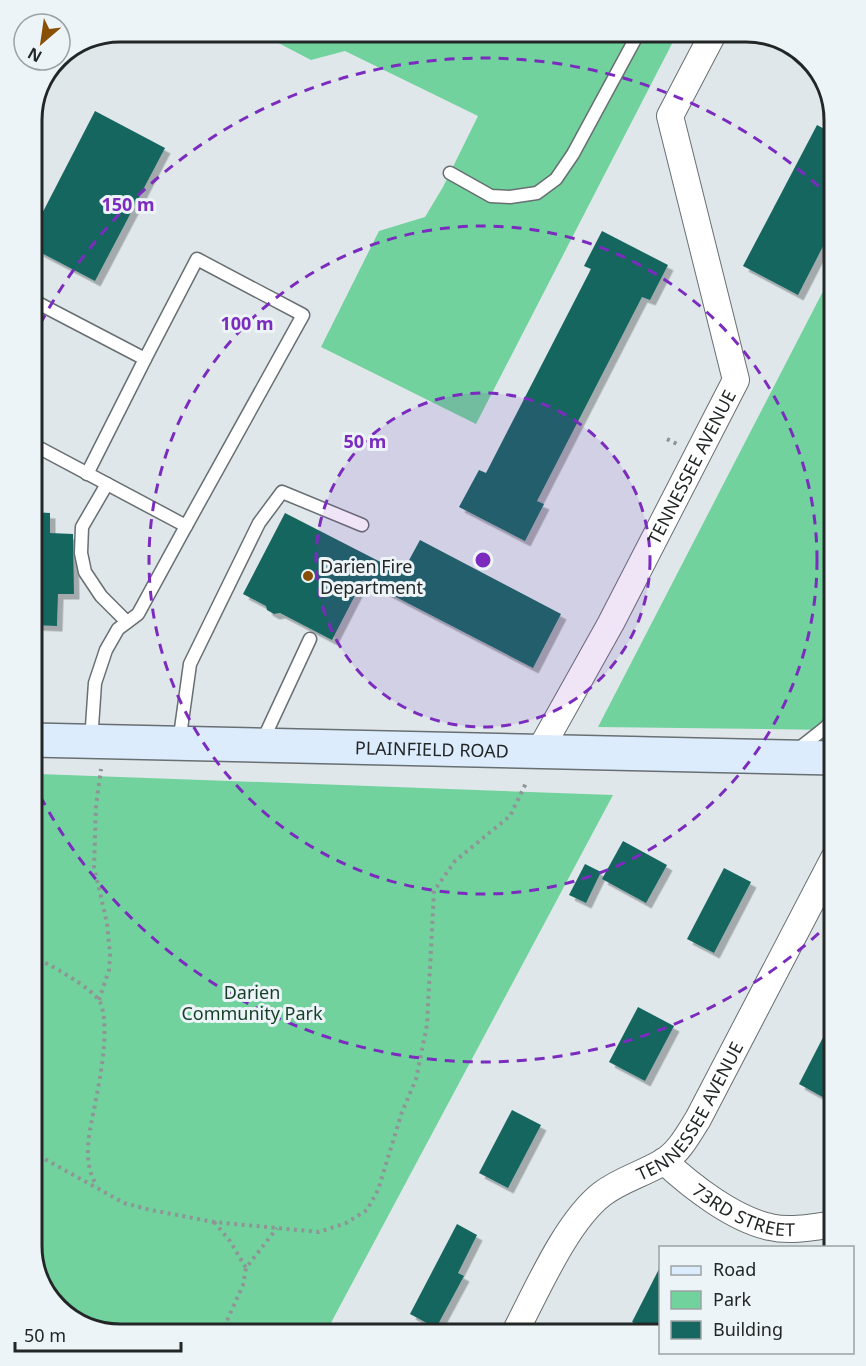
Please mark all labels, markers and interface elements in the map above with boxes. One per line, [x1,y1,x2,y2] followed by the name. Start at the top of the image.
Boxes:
[12,12,72,72] north arrow
[24,42,46,68] text: N
[101,192,155,216] text: 150 m
[220,311,274,335] text: 100 m
[642,386,741,548] street label: TENNESSEE AVENUE
[344,429,386,453] text: 50 m
[473,550,493,570] centre of rings
[320,554,423,599] place label: Darien Fire Department
[301,569,315,583] marker: Darien Fire Department
[355,735,509,763] street label: PLAINFIELD ROAD
[181,980,323,1025] park label: Darien Community Park
[632,1037,748,1186] street label: TENNESSEE AVENUE
[688,1178,795,1241] street label: 73RD STREET
[659,1246,854,1354] legend
[713,1257,756,1281] text: Road
[713,1287,751,1311] text: Park
[15,1315,182,1353] scale bar
[713,1317,783,1341] text: Building
[24,1323,66,1347] text: 50 m

